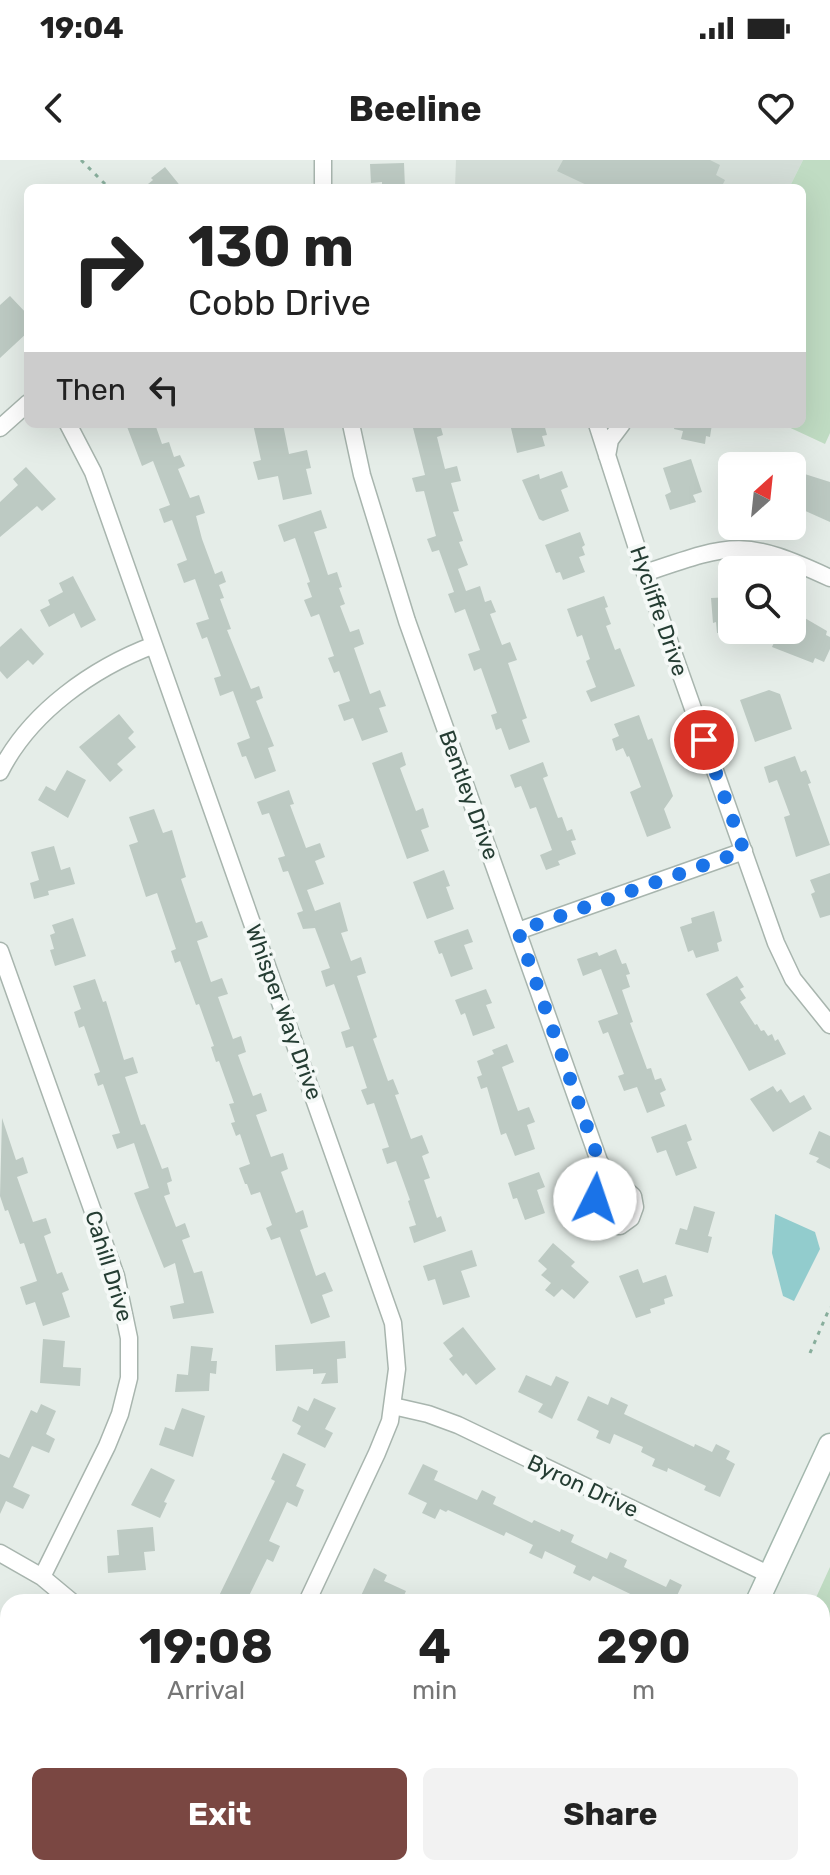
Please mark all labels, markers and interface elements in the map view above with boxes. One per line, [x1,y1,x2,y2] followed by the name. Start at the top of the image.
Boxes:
[40,10,124,46] text: 19:04
[32,86,76,130] icon: back
[754,86,798,130] icon: heart
[348,87,482,130] text: Beeline
[188,214,354,280] text: 130 m
[56,216,160,320] icon: right
[188,281,371,324] text: Cobb Drive
[142,368,186,412] icon: left
[56,372,126,408] text: Then
[718,452,806,540] north arrow
[718,452,806,644] map controls
[624,542,694,680] street label: Hycliffe Drive
[718,556,806,644] button: search
[670,706,738,774] pin
[682,718,726,762] icon: arrive
[433,727,505,863] street label: Bentley Drive
[240,921,328,1103] street label: Whisper Way Drive
[553,1157,637,1241] position arrow
[79,1207,139,1325] street label: Cahill Drive
[523,1449,643,1523] street label: Byron Drive
[139,1618,273,1675] text: 19:08
[418,1618,451,1675] text: 4
[596,1618,691,1675] text: 290
[167,1675,245,1706] text: Arrival
[412,1675,457,1706] text: min
[632,1675,655,1706] text: m
[32,1768,407,1860] button: Exit
[423,1768,798,1860] button: Share

